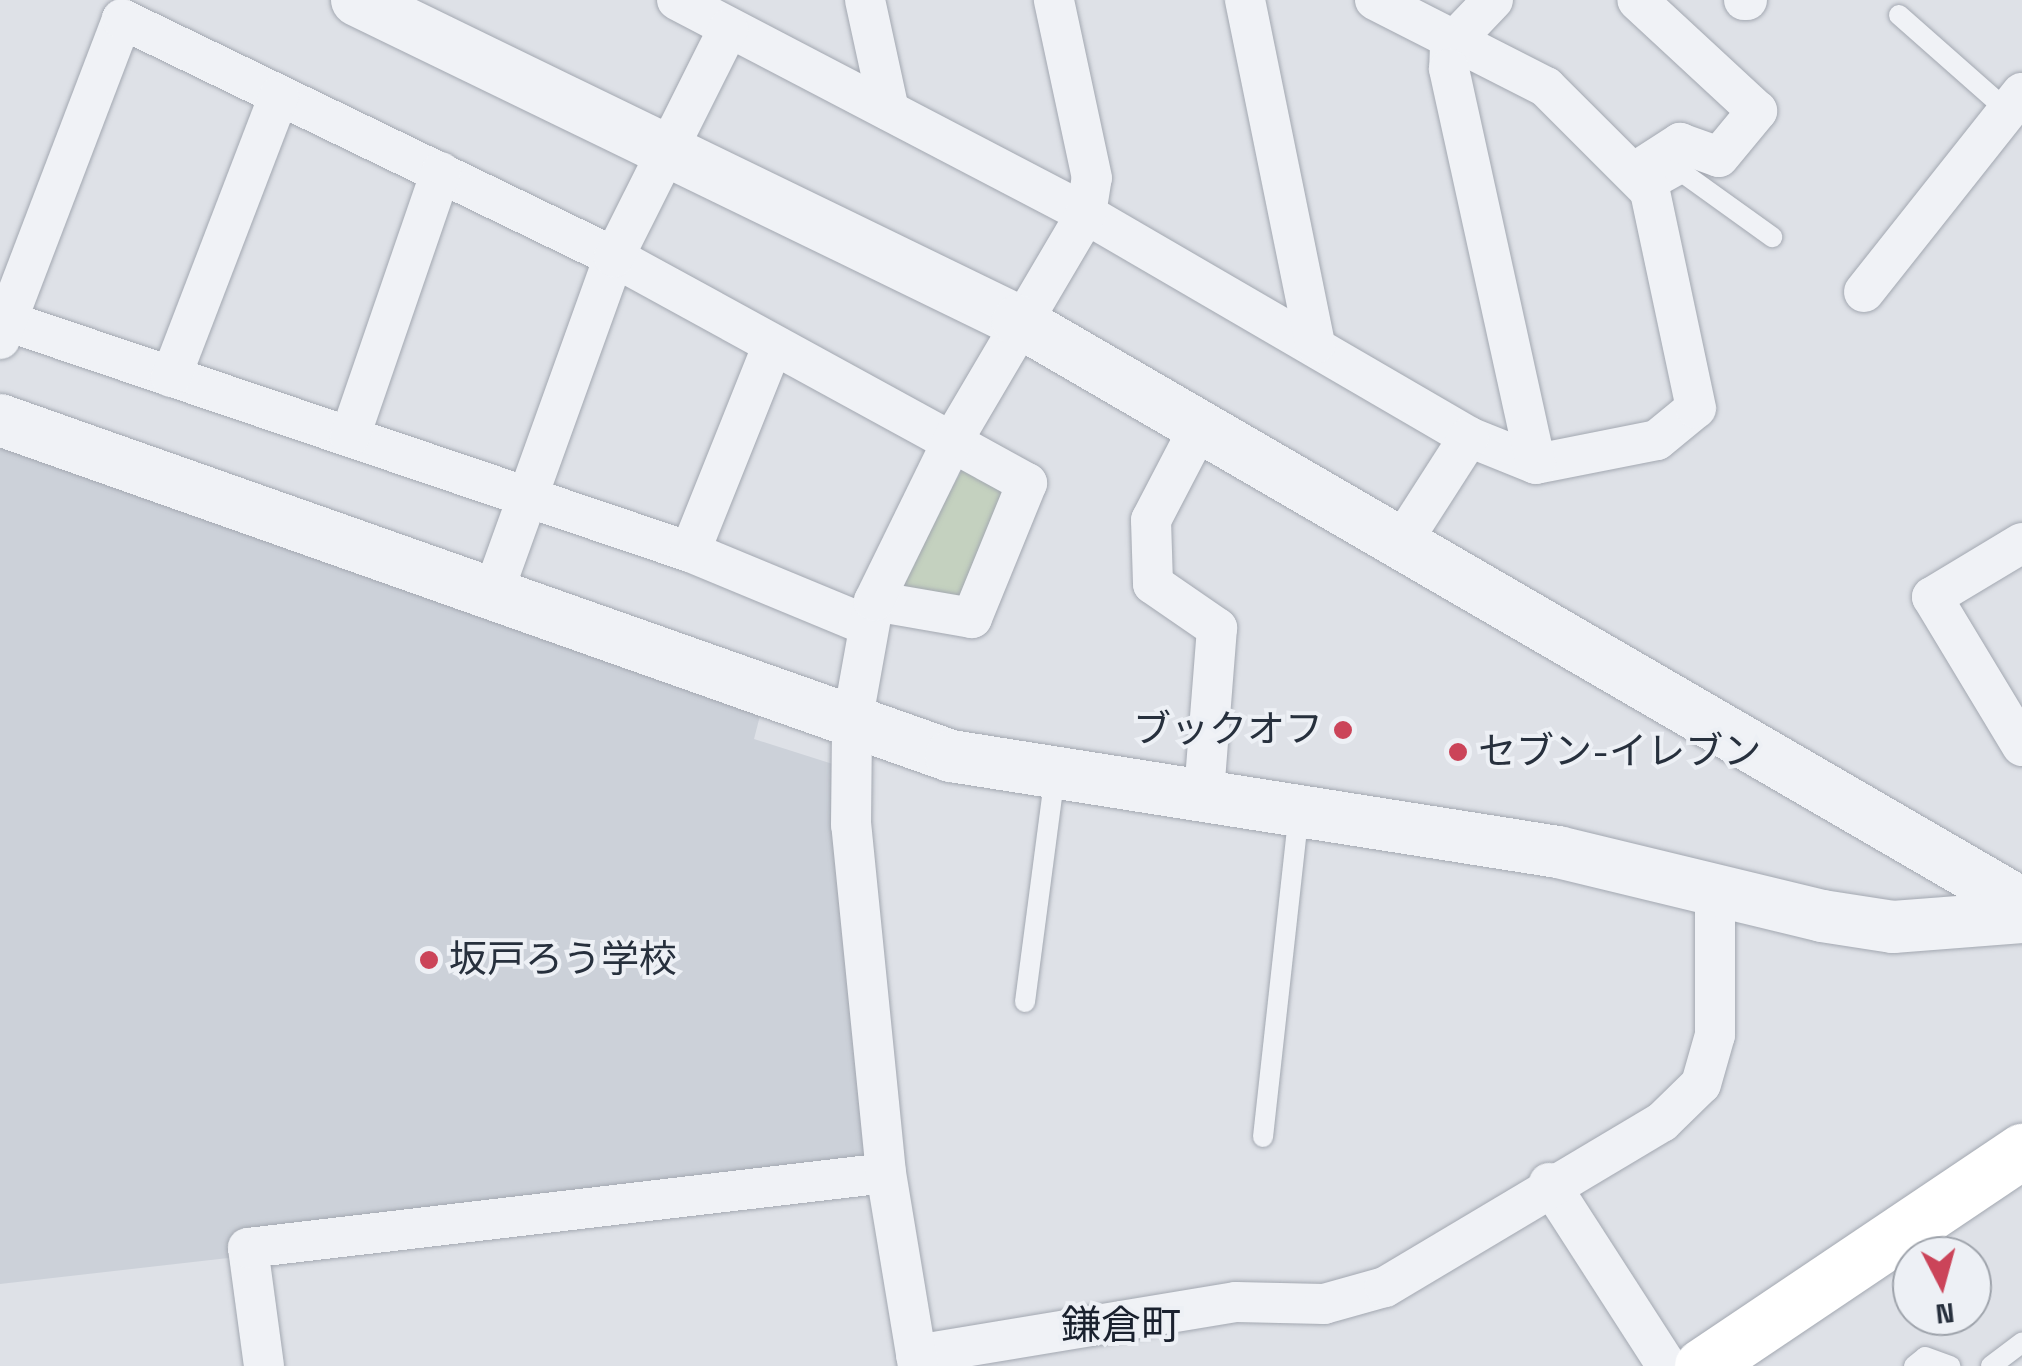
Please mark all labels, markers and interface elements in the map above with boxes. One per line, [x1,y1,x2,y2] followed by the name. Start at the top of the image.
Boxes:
[1133,707,1323,753] place label: ブックオフ
[1332,719,1354,741] marker: ブックオフ
[1478,729,1761,775] place label: セブン-イレブン
[1447,741,1469,763] marker: セブン-イレブン
[449,937,677,983] place label: 坂戸ろう学校
[418,949,440,971] marker: 坂戸ろう学校
[1892,1236,1992,1336] north arrow
[1934,1295,1956,1333] text: N
[1061,1302,1181,1350] district label: 鎌倉町

